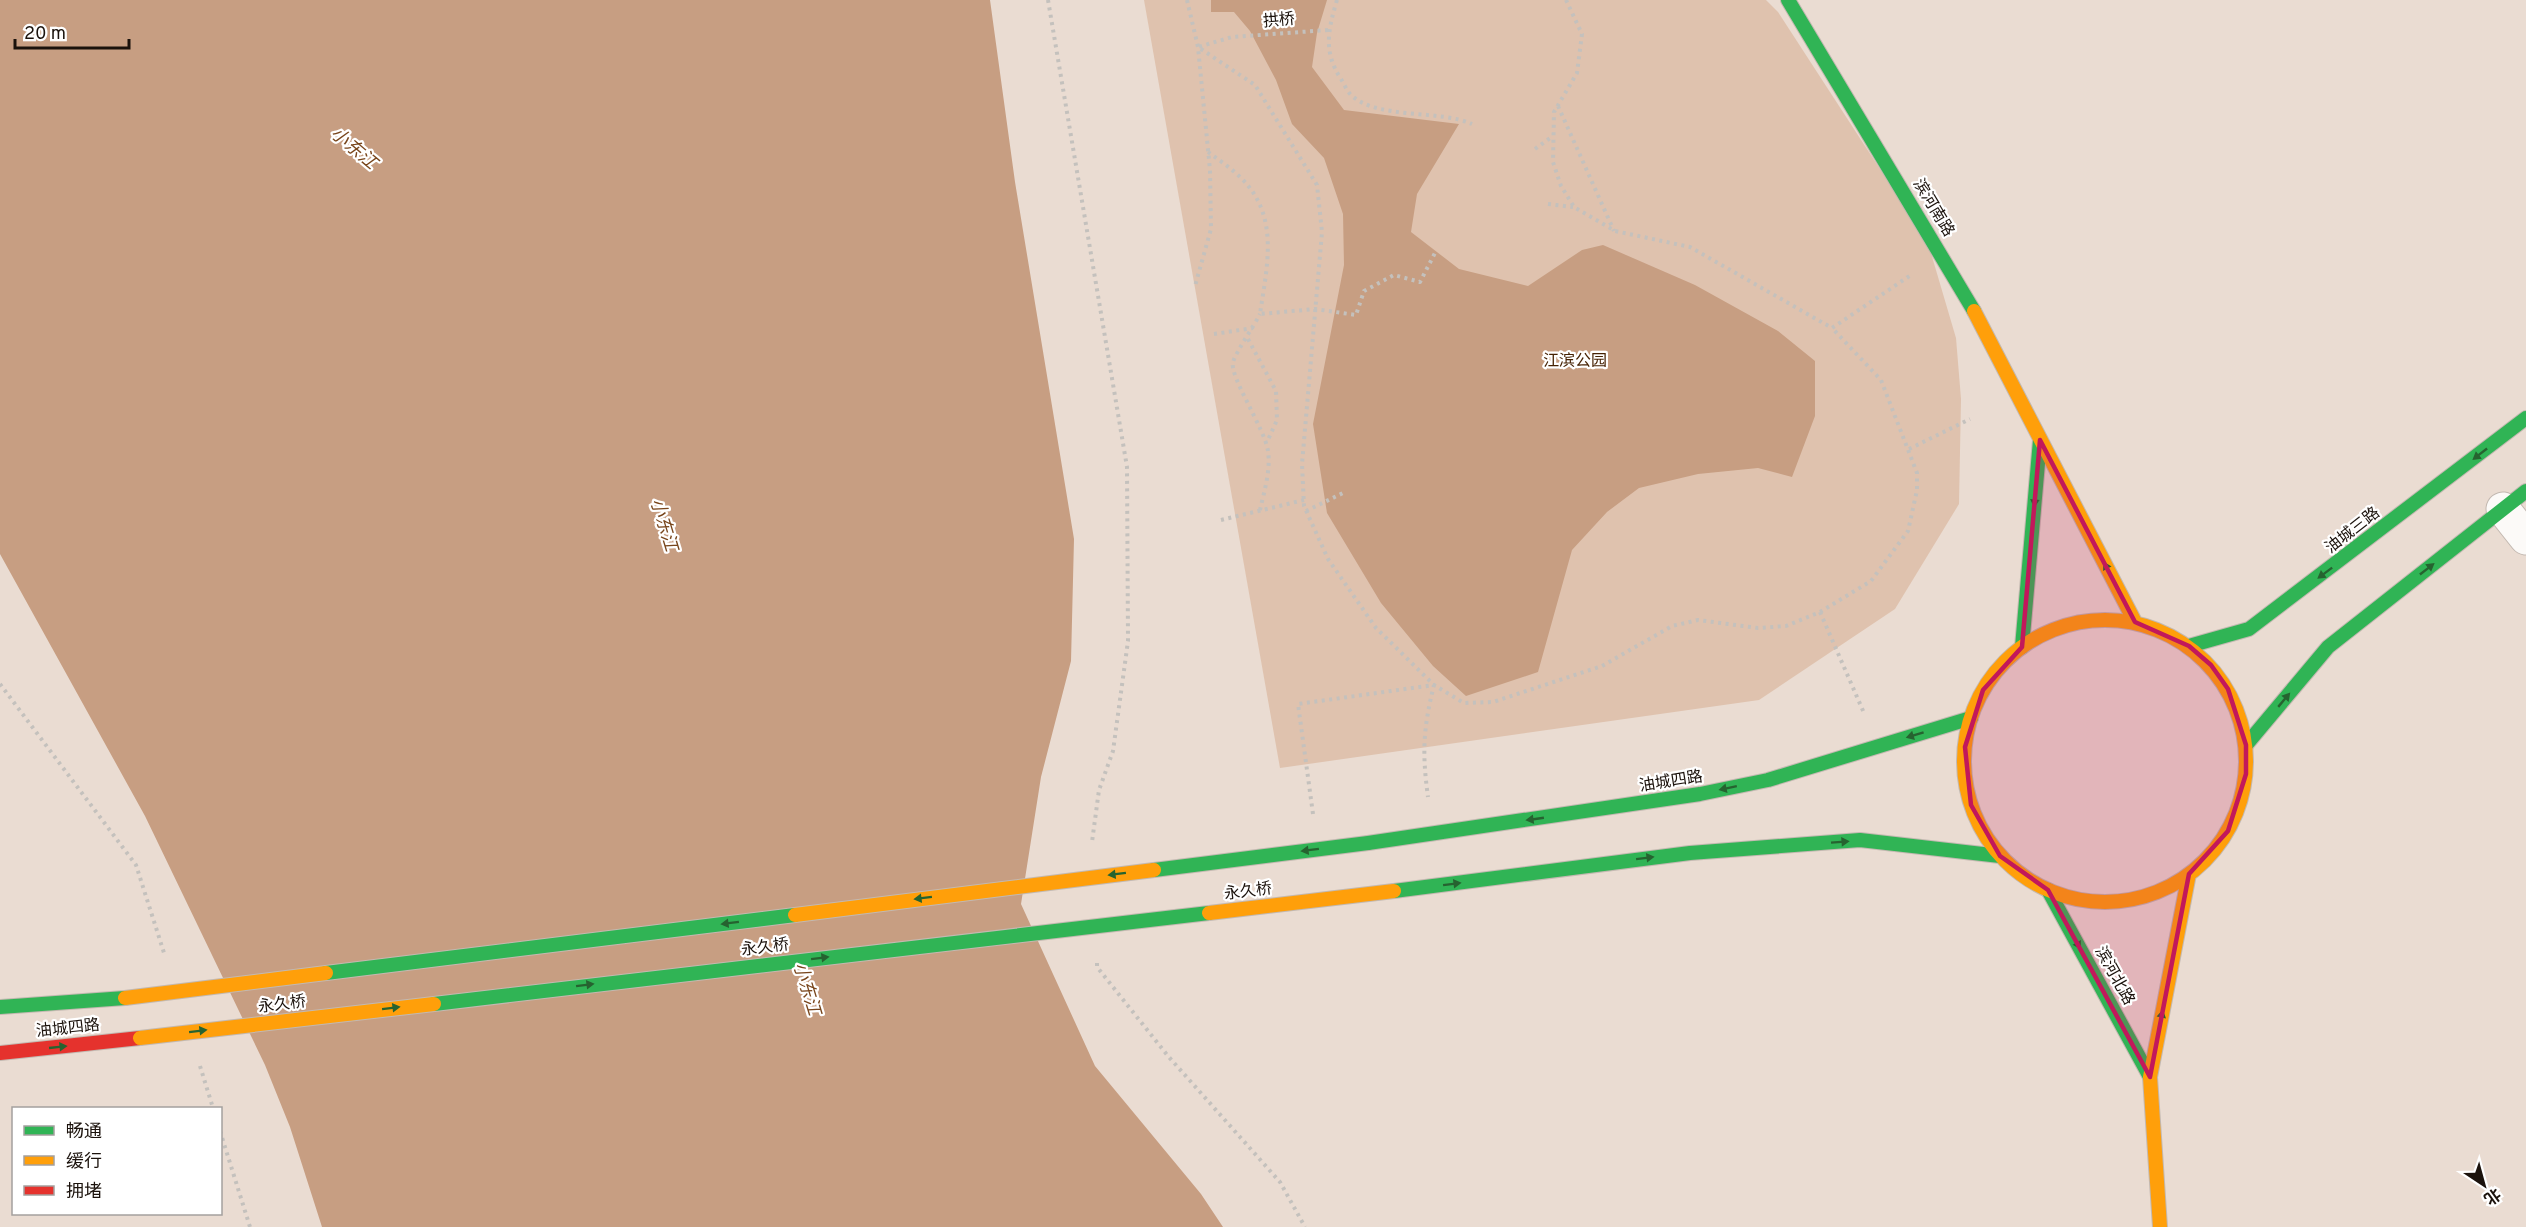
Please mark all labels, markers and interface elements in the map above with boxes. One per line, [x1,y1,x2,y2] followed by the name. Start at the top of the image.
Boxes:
[1262,10,1296,32] street label: 拱桥
[15,12,129,50] scale bar
[24,23,66,46] text: 20 m
[325,123,383,176] water label: 小东江
[1908,175,1958,241] street label: 滨河南路
[1543,352,1607,372] park label: 江滨公园
[2472,447,2487,459] one-way arrow
[2030,489,2040,508] one-way arrow
[644,496,682,556] water label: 小东江
[2322,503,2384,559] street label: 油城三路
[2103,562,2113,579] one-way arrow
[2419,563,2435,576] one-way arrow
[2318,567,2334,579] one-way arrow
[2277,692,2290,708] one-way arrow
[1906,731,1924,740] one-way arrow
[1638,767,1704,797] street label: 油城四路
[1718,784,1737,794] one-way arrow
[1525,814,1544,823] one-way arrow
[1830,837,1849,846] one-way arrow
[1301,845,1320,855] one-way arrow
[1636,854,1655,863] one-way arrow
[1107,869,1126,879] one-way arrow
[1223,879,1273,905] street label: 永久桥
[1443,879,1462,888] one-way arrow
[914,894,933,903] one-way arrow
[720,918,739,927] one-way arrow
[2071,933,2081,950] one-way arrow
[740,935,790,961] street label: 永久桥
[2090,943,2138,1009] street label: 滨河北路
[811,953,830,962] one-way arrow
[787,960,825,1020] water label: 小东江
[576,981,595,990] one-way arrow
[257,992,307,1018] street label: 永久桥
[382,1004,401,1013] one-way arrow
[2157,1010,2166,1029] one-way arrow
[35,1016,101,1042] street label: 油城四路
[188,1026,207,1036] one-way arrow
[49,1042,68,1051] one-way arrow
[12,1107,222,1215] legend
[66,1121,102,1144] text: 畅通
[66,1151,102,1174] text: 缓行
[2454,1155,2514,1215] north arrow
[66,1181,102,1204] text: 拥堵
[2479,1183,2504,1208] text: 北

